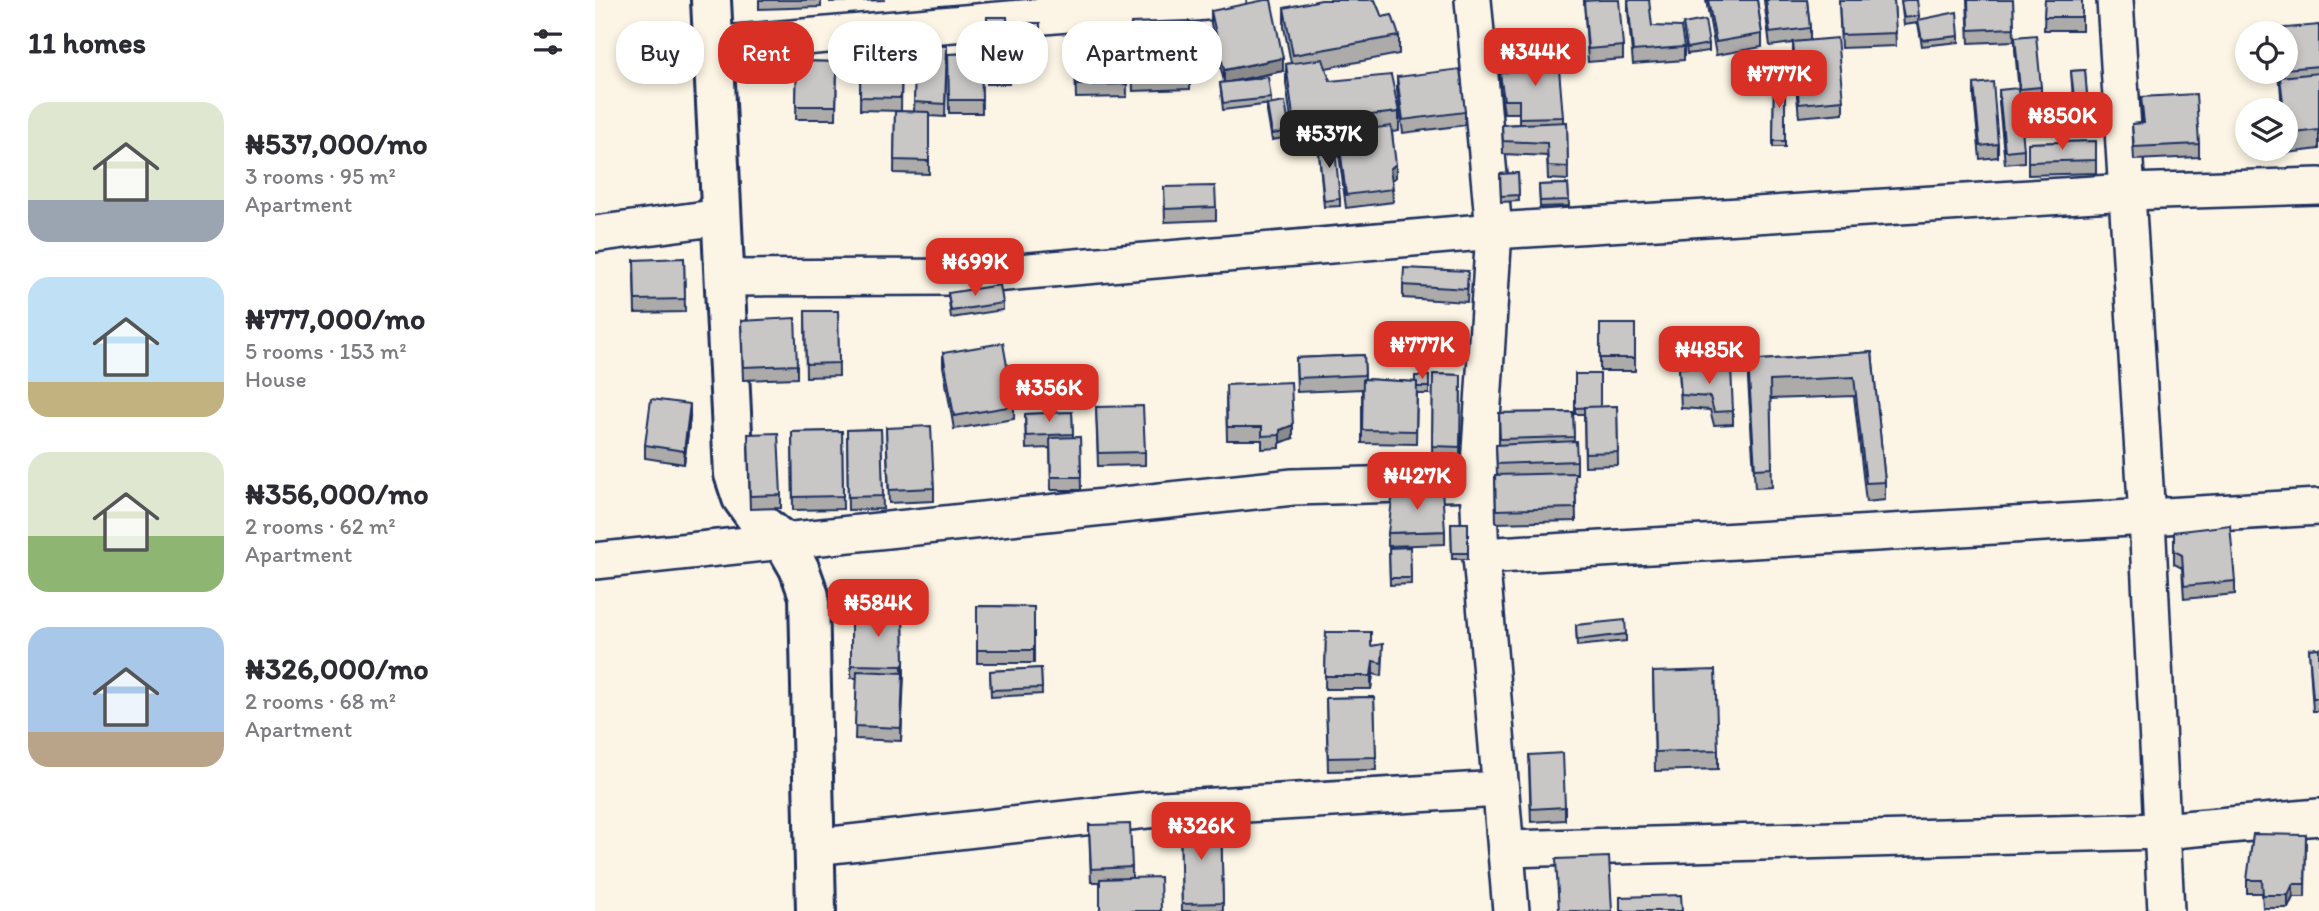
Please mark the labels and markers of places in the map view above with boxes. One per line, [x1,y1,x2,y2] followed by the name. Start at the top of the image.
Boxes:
[1486,28,1584,88] pin: ₦344K
[1730,50,1828,110] pin: ₦777K
[2013,92,2111,152] pin: ₦850K
[1280,110,1378,170] pin: ₦537K
[926,238,1024,298] pin: ₦699K
[1373,322,1471,381] pin: ₦777K
[1660,326,1758,386] pin: ₦485K
[1000,364,1098,424] pin: ₦356K
[1368,452,1466,512] pin: ₦427K
[829,580,927,639] pin: ₦584K
[1152,802,1250,862] pin: ₦326K

